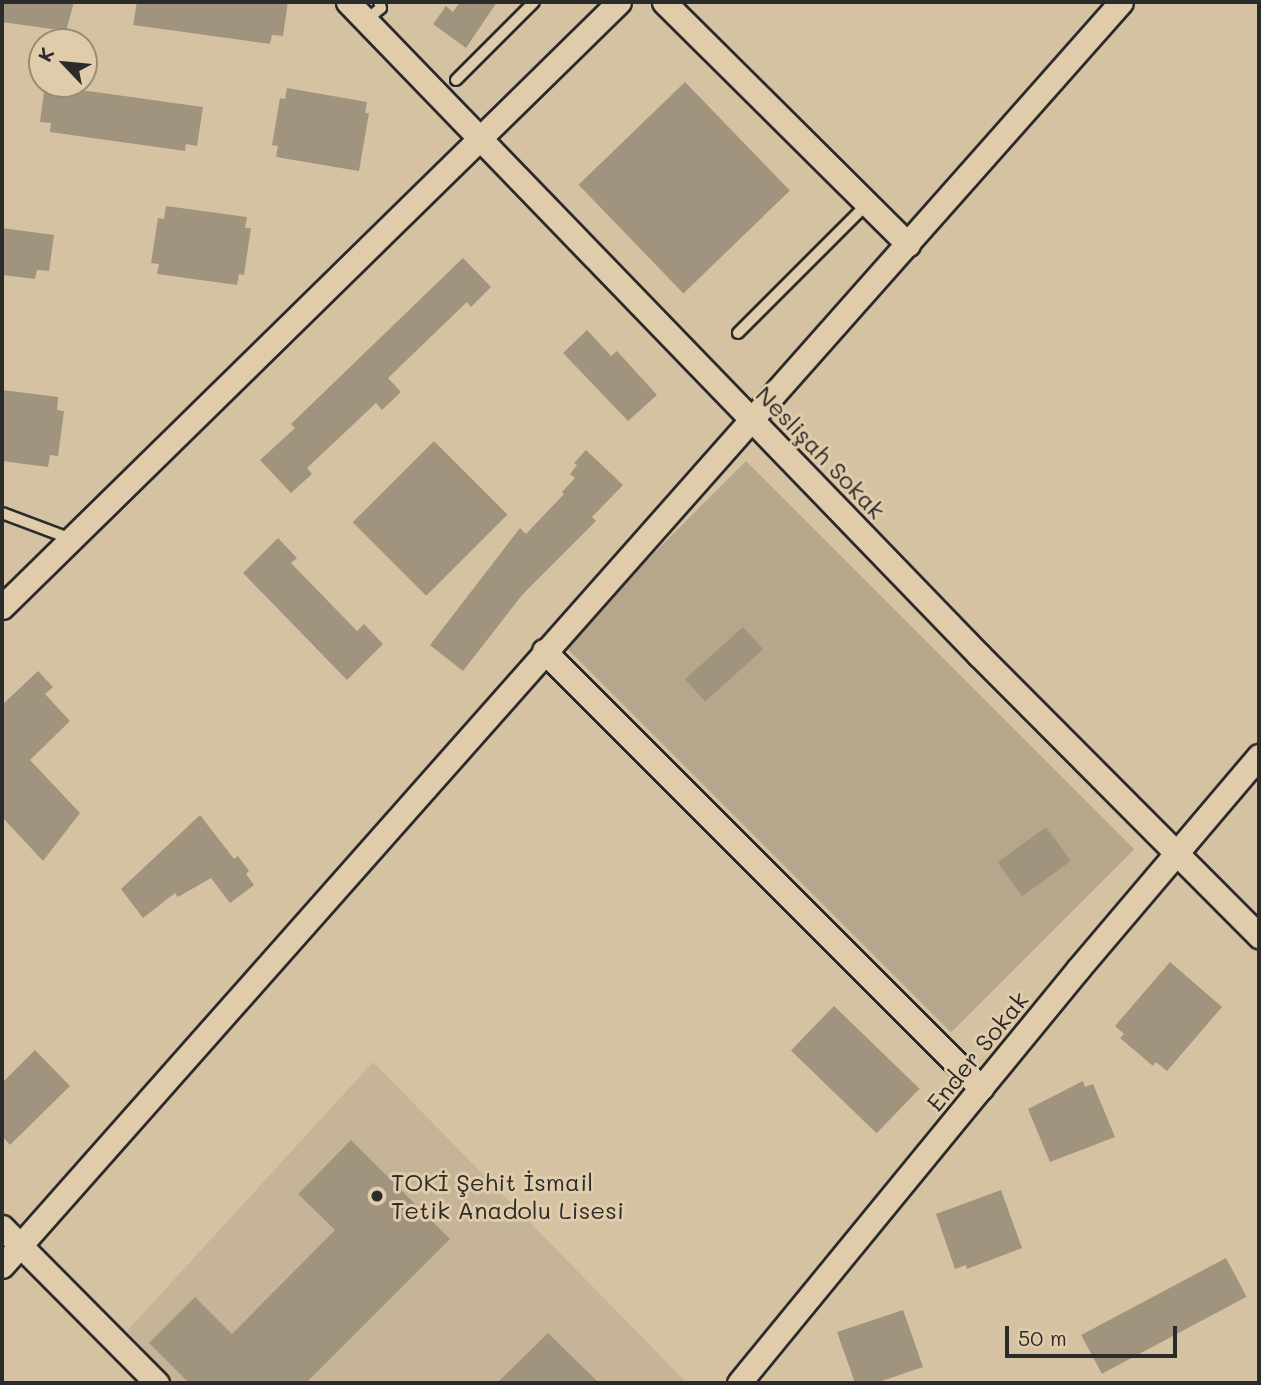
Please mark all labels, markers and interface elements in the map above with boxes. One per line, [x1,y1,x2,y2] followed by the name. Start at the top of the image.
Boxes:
[28,28,98,98] north arrow
[31,43,59,66] text: K
[750,380,892,524] street label: Neslişah Sokak
[920,986,1034,1116] street label: Ender Sokak
[391,1168,624,1224] place label: TOKİ Şehit İsmail Tetik Anadolu Lisesi
[369,1188,385,1204] marker: TOKİ Şehit İsmail Tetik Anadolu Lisesi
[1009,1312,1180,1356] scale bar
[1018,1324,1067,1351] text: 50 m

